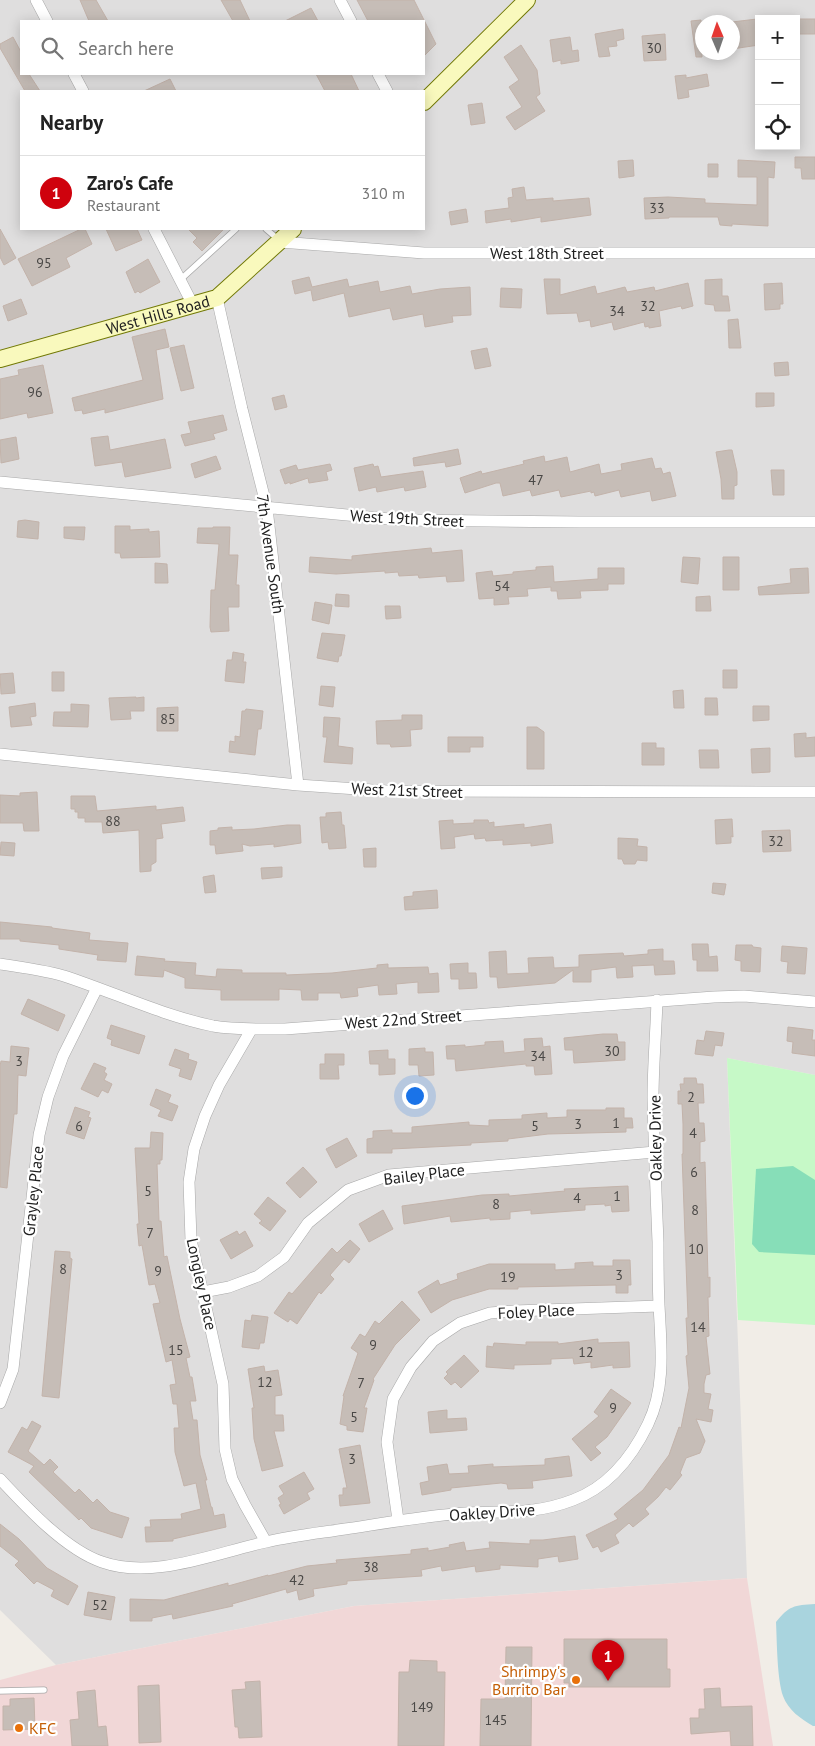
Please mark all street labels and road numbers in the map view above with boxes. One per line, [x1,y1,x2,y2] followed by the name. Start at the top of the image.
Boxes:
[490,243,605,263] street label: West 18th Street
[104,291,212,339] street label: West Hills Road
[253,493,289,615] street label: 7th Avenue South
[350,505,465,531] street label: West 19th Street
[351,778,464,802] street label: West 21st Street
[344,1005,463,1033] street label: West 22nd Street
[644,1095,666,1181] street label: Oakley Drive
[18,1145,48,1237] street label: Grayley Place
[382,1159,466,1189] street label: Bailey Place
[183,1236,221,1332] street label: Longley Place
[497,1299,575,1323] street label: Foley Place
[448,1499,536,1525] street label: Oakley Drive

